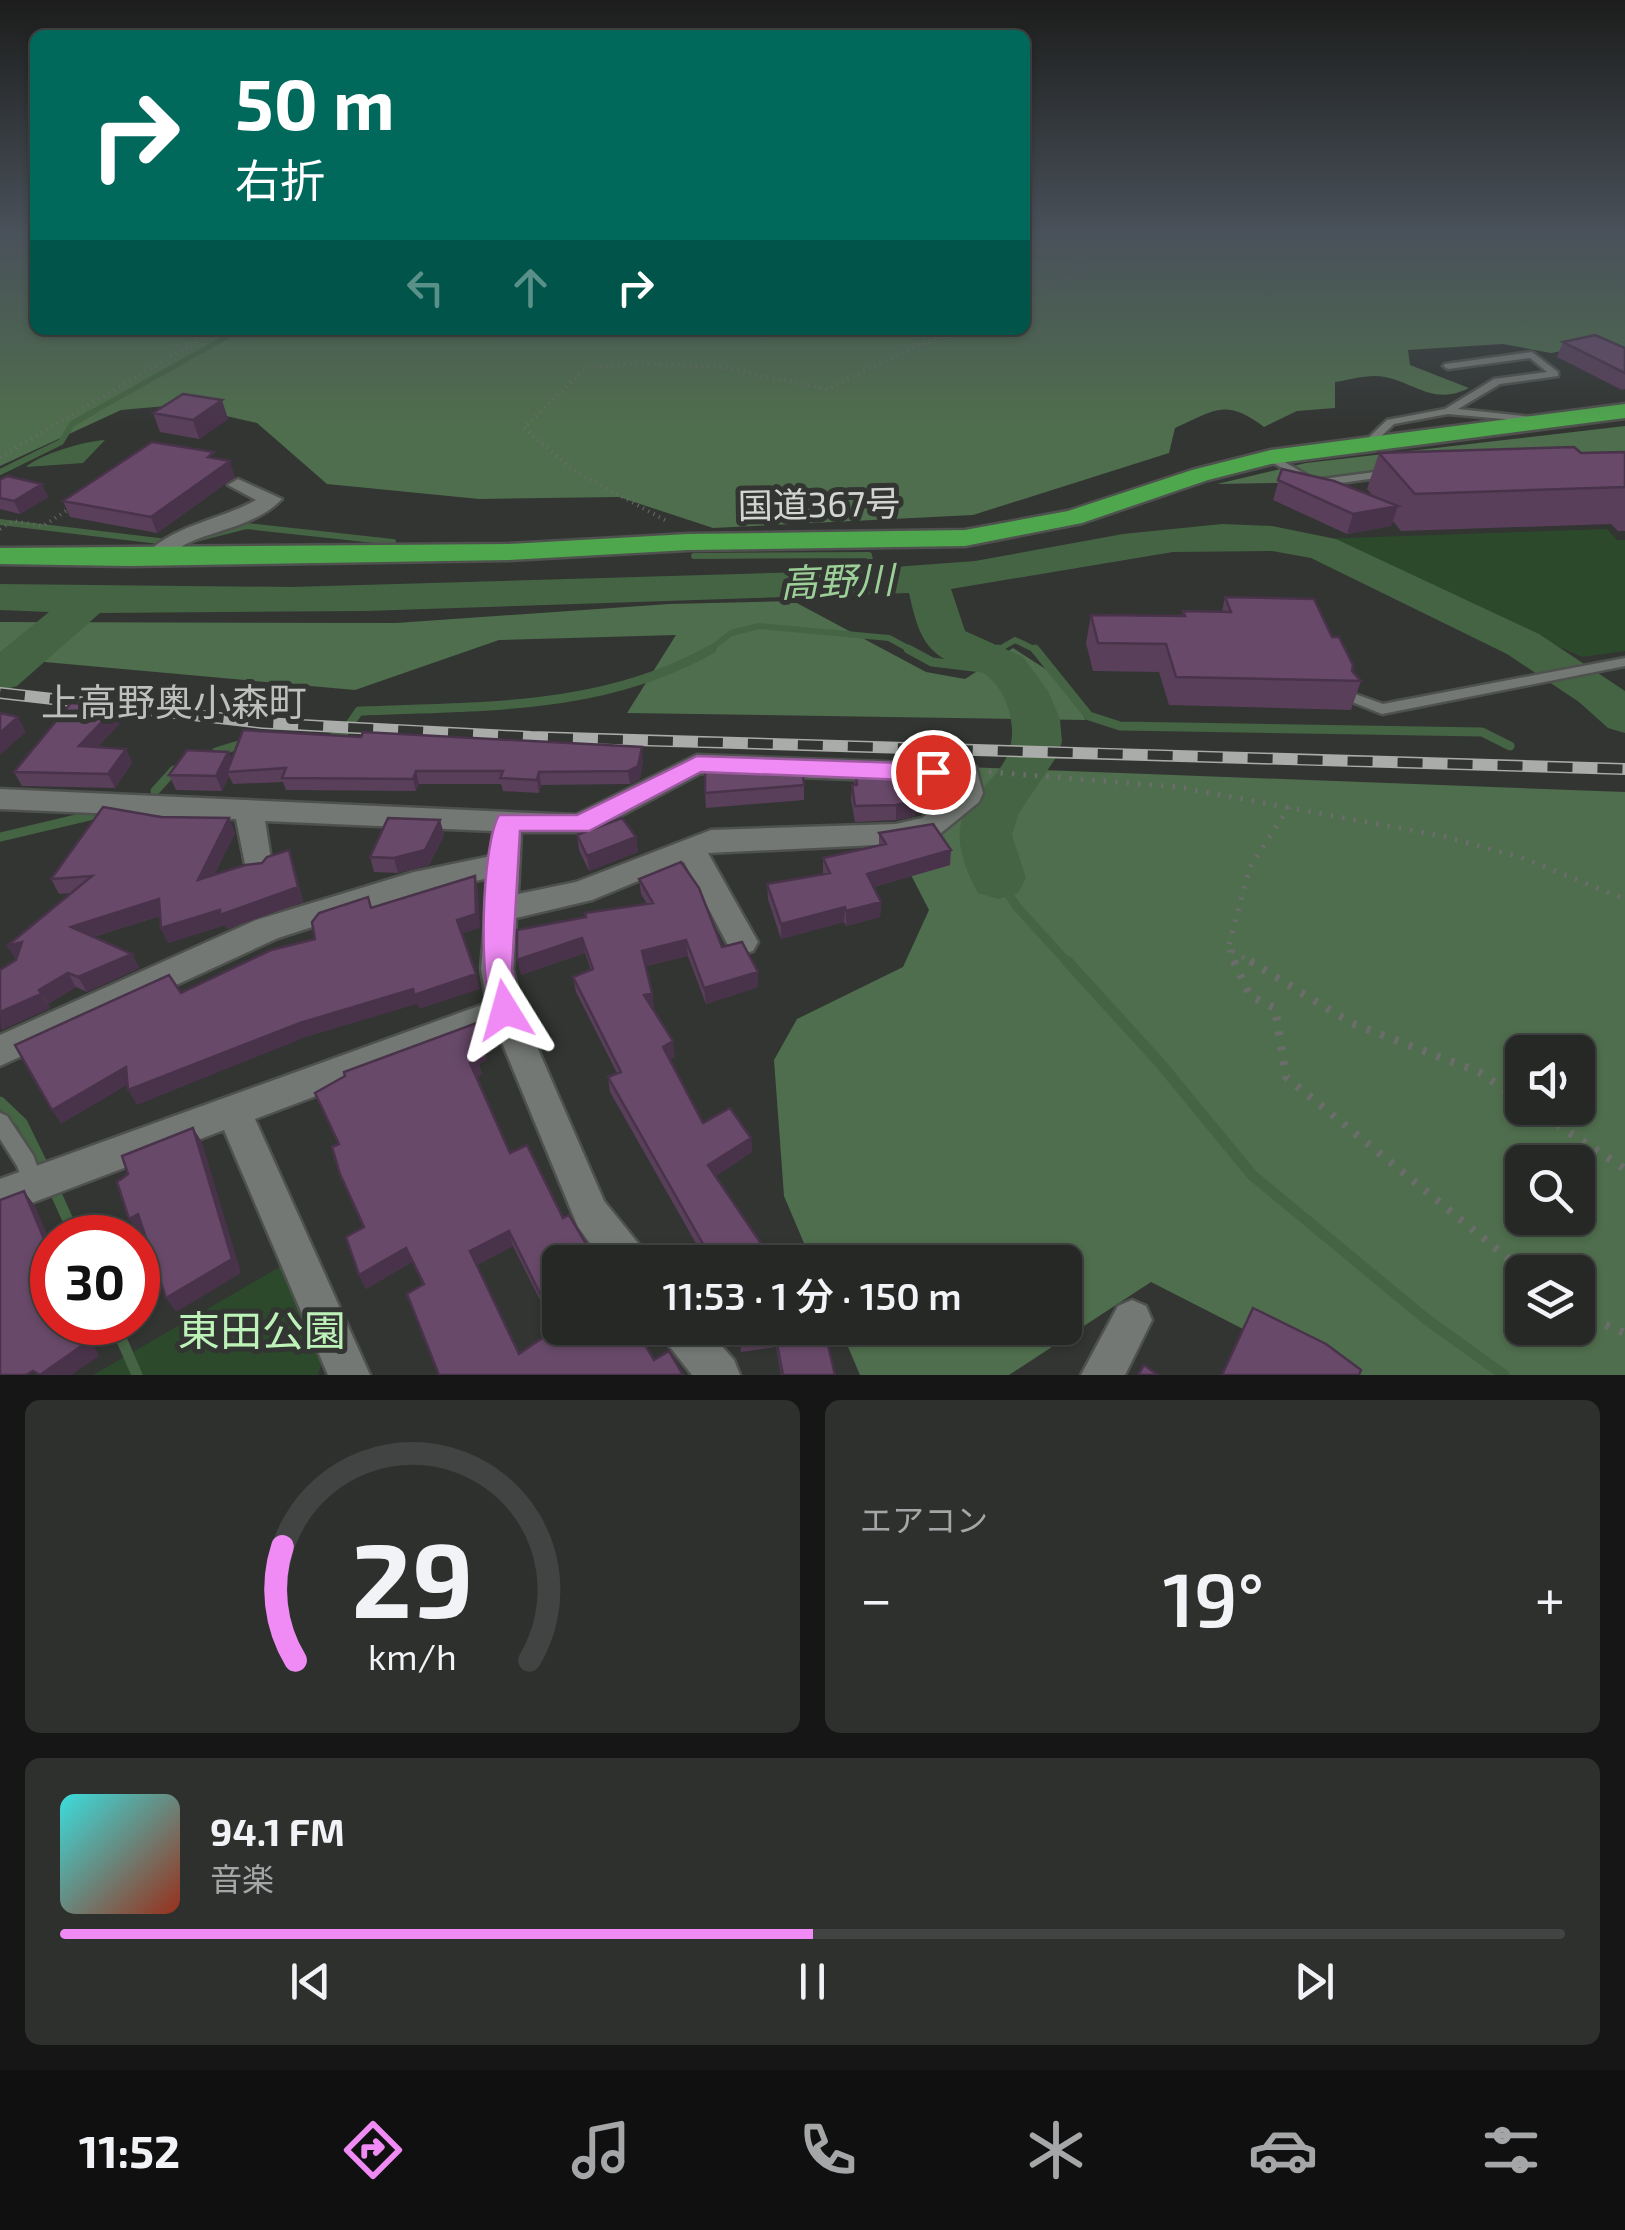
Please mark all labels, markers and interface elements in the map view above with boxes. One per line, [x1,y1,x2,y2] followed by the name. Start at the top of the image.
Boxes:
[235,60,395,144] text: 50 m
[70,70,200,200] icon: right
[235,152,325,206] text: 右折
[398,260,453,315] icon: left
[503,260,558,315] icon: ahead
[608,260,663,315] icon: right
[737,481,901,525] street label: 国道367号
[779,555,899,605] water label: 高野川
[41,678,307,724] district label: 上高野奥小森町
[891,730,976,815] pin
[906,745,961,800] icon: arrive
[453,958,557,1062] position arrow
[1505,1035,1595,1345] map controls
[1505,1035,1595,1125] button: sound
[1505,1145,1595,1235] button: search
[30,1215,160,1345] speed limit sign: 30
[1505,1255,1595,1345] button: layers
[662,1272,962,1318] text: 11:53 · 1 分 · 150 m
[178,1304,346,1354] park label: 東田公園
[860,1500,988,1538] text: エアコン
[352,1514,473,1639] text: 29
[1163,1552,1264,1642] text: 19°
[860,1564,892,1630] text: −
[1535,1564,1565,1630] text: +
[368,1634,457,1677] text: km/h
[210,1808,345,1854] text: 94.1 FM
[210,1859,274,1897] text: 音楽
[283,1954,338,2009] icon: previous
[785,1954,840,2009] icon: pause
[1287,1954,1342,2009] icon: next
[338,2115,408,2185] icon: directions
[566,2115,636,2185] icon: music
[793,2115,863,2185] icon: phone
[1021,2115,1091,2185] icon: climate
[1248,2115,1318,2185] icon: car
[1476,2115,1546,2185] icon: filters
[79,2123,180,2177] text: 11:52

